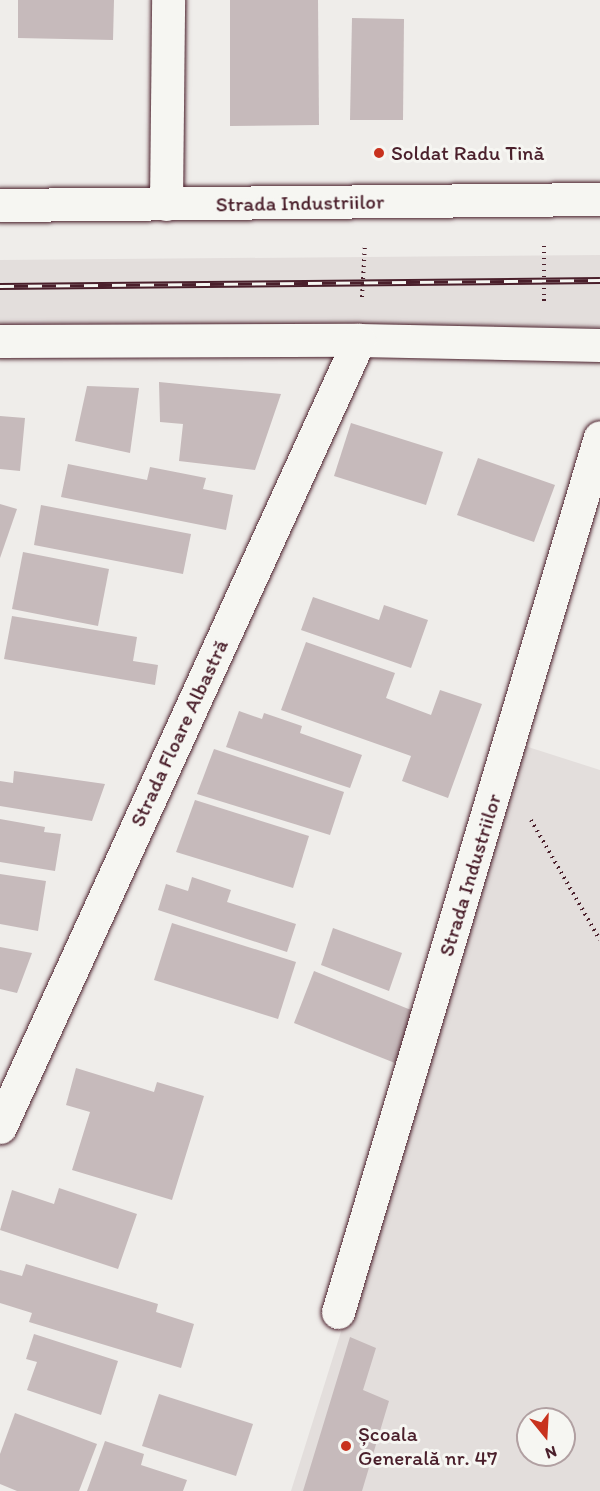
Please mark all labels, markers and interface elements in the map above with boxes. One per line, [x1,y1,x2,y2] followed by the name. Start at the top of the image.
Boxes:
[391,140,545,166] place label: Soldat Radu Tină
[372,146,386,160] marker: Soldat Radu Tină
[215,189,385,217] street label: Strada Industriilor
[125,636,233,830] street label: Strada Floare Albastră
[433,791,507,959] street label: Strada Industriilor
[516,1407,576,1467] north arrow
[358,1421,497,1471] place label: Școala Generală nr. 47
[339,1439,353,1453] marker: Școala Generală nr. 47
[543,1442,559,1463] text: N

